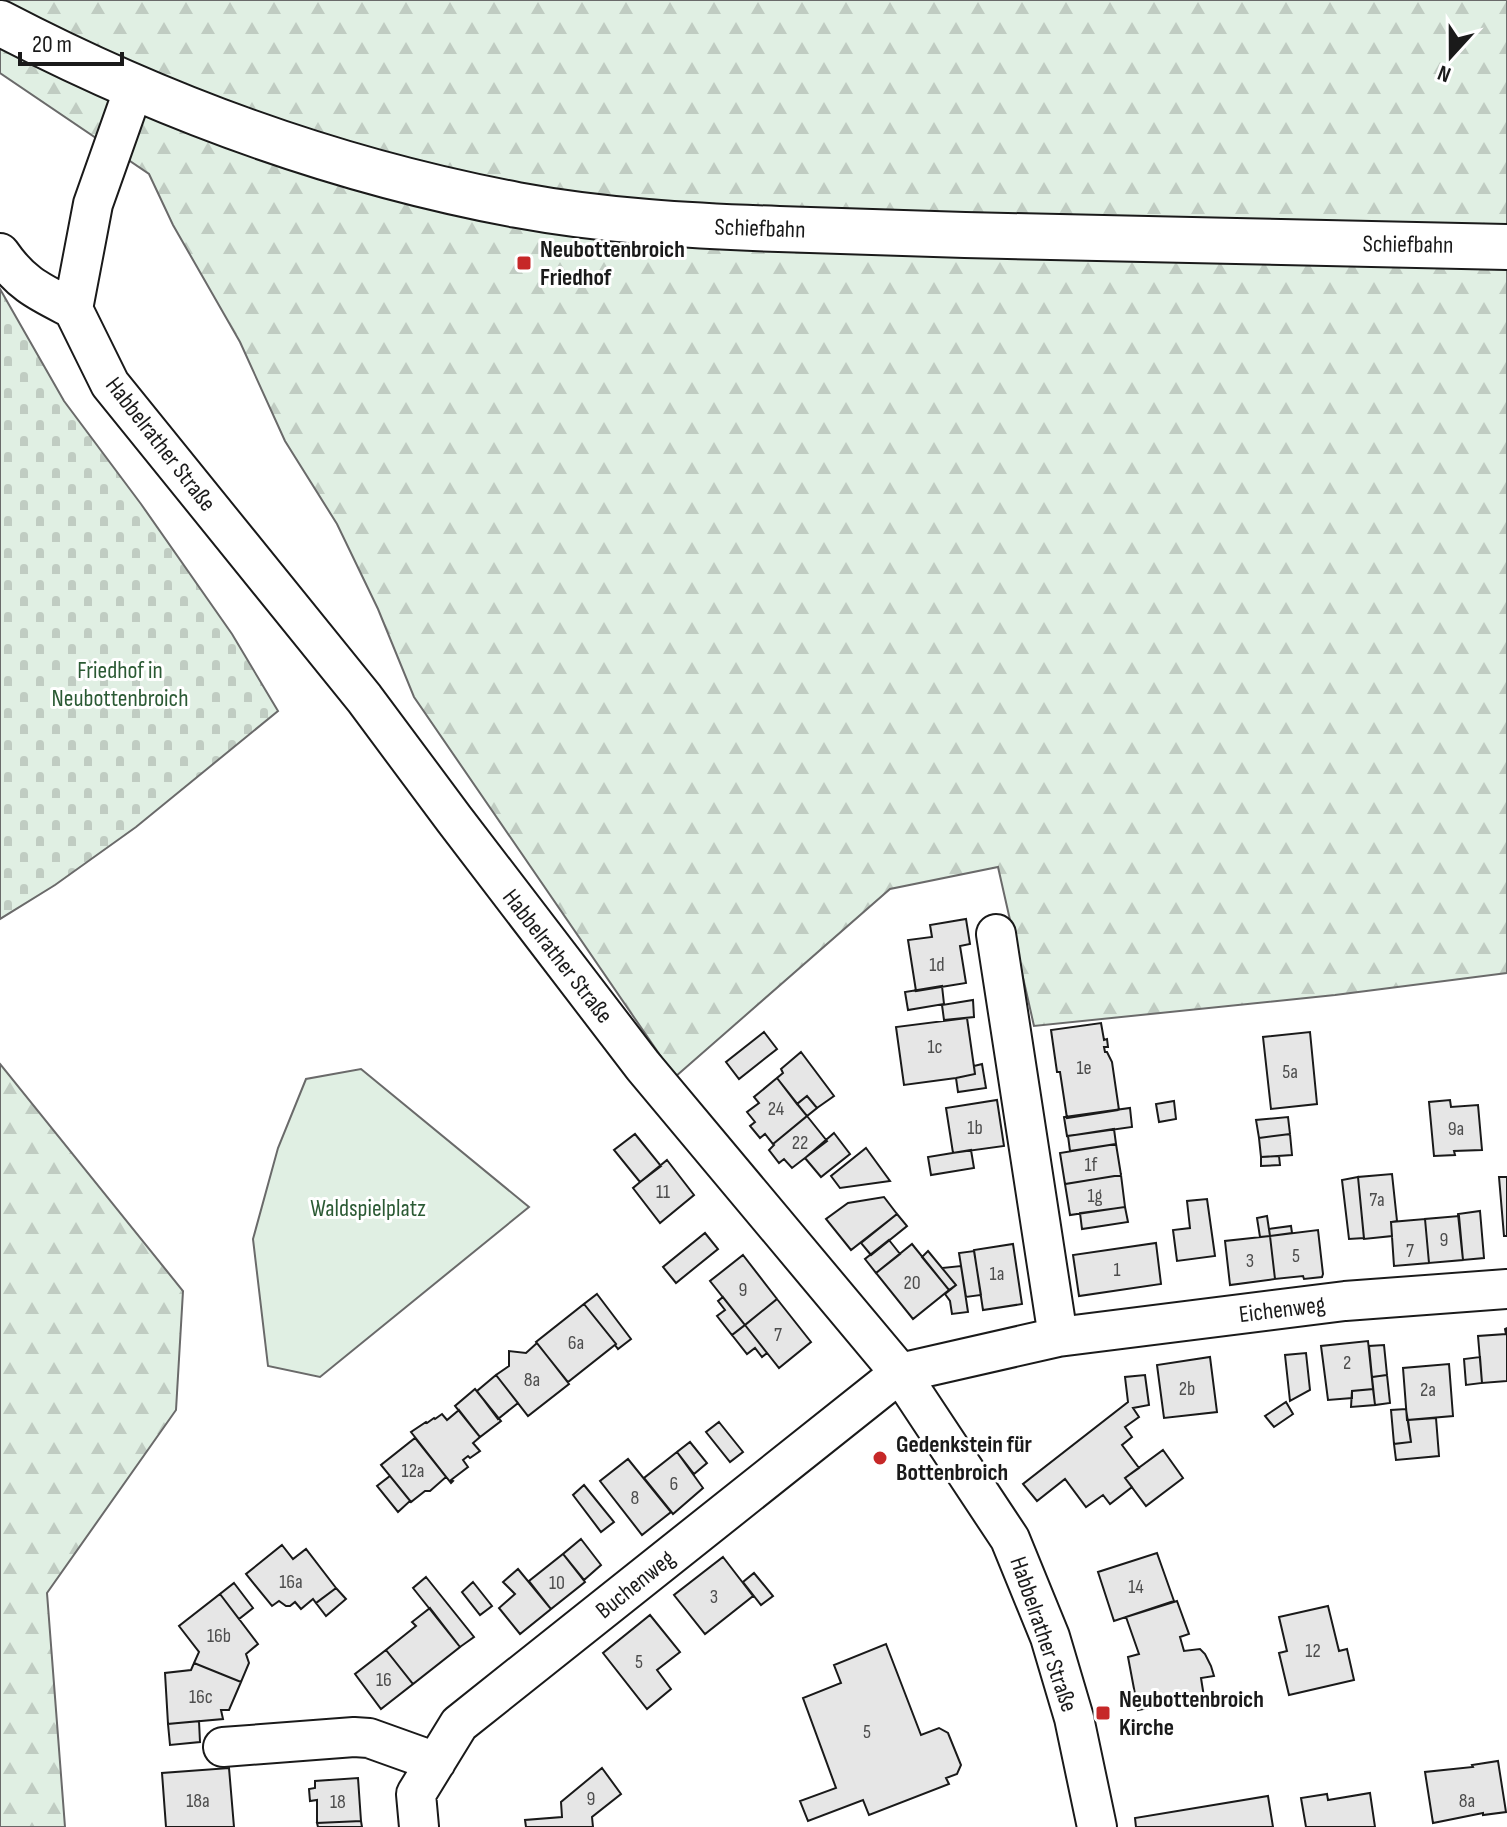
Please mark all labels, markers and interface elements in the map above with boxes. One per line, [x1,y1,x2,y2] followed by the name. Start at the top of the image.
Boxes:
[20,16,122,66] scale bar
[1411,16,1491,96] north arrow
[32,30,72,59] text: 20 m
[1434,59,1455,88] text: N
[714,212,806,245] street label: Schiefbahn
[1362,229,1454,260] street label: Schiefbahn
[540,235,685,292] place label: Neubottenbroich Friedhof
[515,254,533,272] marker: Neubottenbroich Friedhof
[99,371,222,517] street label: Habbelrather Straße
[52,656,188,713] park label: Friedhof in Neubottenbroich
[496,883,619,1029] street label: Habbelrather Straße
[929,953,945,977] house number: 1d
[928,1035,943,1059] house number: 1c
[1076,1056,1092,1080] house number: 1e
[1282,1060,1298,1084] house number: 5a
[768,1097,784,1121] house number: 24
[967,1116,983,1140] house number: 1b
[1448,1117,1464,1141] house number: 9a
[792,1131,808,1155] house number: 22
[1085,1153,1098,1177] house number: 1f
[656,1180,670,1204] house number: 11
[1087,1184,1103,1208] house number: 1g
[1369,1188,1385,1212] house number: 7a
[310,1194,426,1223] park label: Waldspielplatz
[1440,1228,1448,1252] house number: 9
[1406,1239,1414,1263] house number: 7
[1292,1244,1300,1268] house number: 5
[1246,1249,1254,1273] house number: 3
[1114,1258,1121,1282] house number: 1
[990,1262,1004,1286] house number: 1a
[903,1271,921,1295] house number: 20
[739,1278,747,1302] house number: 9
[1237,1290,1327,1329] street label: Eichenweg
[774,1323,782,1347] house number: 7
[568,1331,584,1355] house number: 6a
[1343,1351,1351,1375] house number: 2
[524,1368,540,1392] house number: 8a
[1179,1377,1195,1401] house number: 2b
[1420,1378,1436,1402] house number: 2a
[896,1430,1033,1487] place label: Gedenkstein für Bottenbroich
[871,1449,889,1467] marker: Gedenkstein für Bottenbroich
[401,1459,425,1483] house number: 12a
[670,1472,678,1496] house number: 6
[631,1486,639,1510] house number: 8
[590,1544,681,1625] street label: Buchenweg
[1003,1553,1084,1716] street label: Habbelrather Straße
[279,1570,303,1594] house number: 16a
[549,1571,565,1595] house number: 10
[1128,1575,1144,1599] house number: 14
[710,1585,718,1609] house number: 3
[207,1624,231,1648] house number: 16b
[1305,1639,1321,1663] house number: 12
[635,1650,643,1674] house number: 5
[376,1668,392,1692] house number: 16
[189,1685,213,1709] house number: 16c
[1119,1685,1264,1742] place label: Neubottenbroich Kirche
[1094,1704,1112,1722] marker: Neubottenbroich Kirche
[863,1720,871,1744] house number: 5
[587,1787,595,1811] house number: 9
[186,1789,210,1813] house number: 18a
[1459,1789,1475,1813] house number: 8a
[330,1790,346,1814] house number: 18

